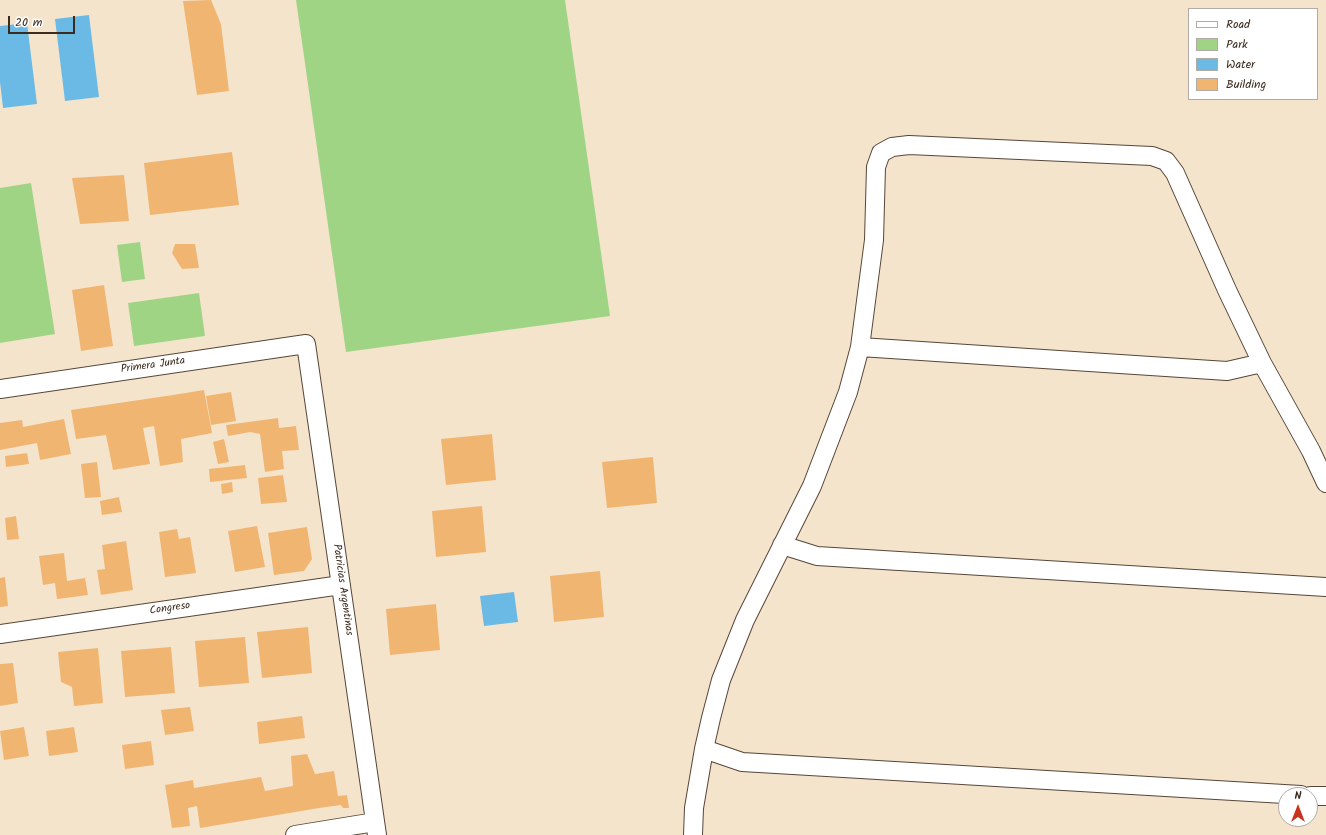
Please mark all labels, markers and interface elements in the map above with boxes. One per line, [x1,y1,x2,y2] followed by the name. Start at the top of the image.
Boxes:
[10,8,77,34] scale bar
[1188,8,1318,100] legend
[15,13,42,32] text: 20 m
[1226,15,1250,34] text: Road
[1226,35,1248,54] text: Park
[1226,55,1255,74] text: Water
[1226,75,1266,94] text: Building
[120,355,186,377] street label: Primera Junta
[329,543,355,637] street label: Patricias Argentinas
[149,600,191,618] street label: Congreso
[1278,787,1318,827] north arrow
[1295,787,1301,805] text: N

